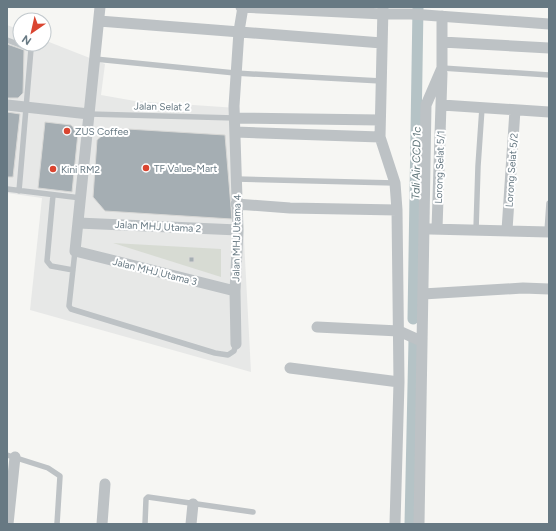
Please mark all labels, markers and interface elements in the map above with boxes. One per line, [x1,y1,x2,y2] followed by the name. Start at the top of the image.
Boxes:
[12,12,52,52] north arrow
[20,32,34,48] text: N
[134,100,190,113] street label: Jalan Selat 2
[75,125,129,138] place label: ZUS Coffee
[62,126,72,136] marker: ZUS Coffee
[409,126,424,200] water label: Tali Air CCD 1c
[432,130,447,204] street label: Lorong Selat 5/1
[502,132,521,208] street label: Lorong Selat 5/2
[154,162,217,175] place label: TF Value-Mart
[61,163,100,176] place label: Kini RM2
[141,163,151,173] marker: TF Value-Mart
[48,164,58,174] marker: Kini RM2
[229,194,244,282] street label: Jalan MHJ Utama 4
[114,218,202,235] street label: Jalan MHJ Utama 2
[111,255,198,288] street label: Jalan MHJ Utama 3

